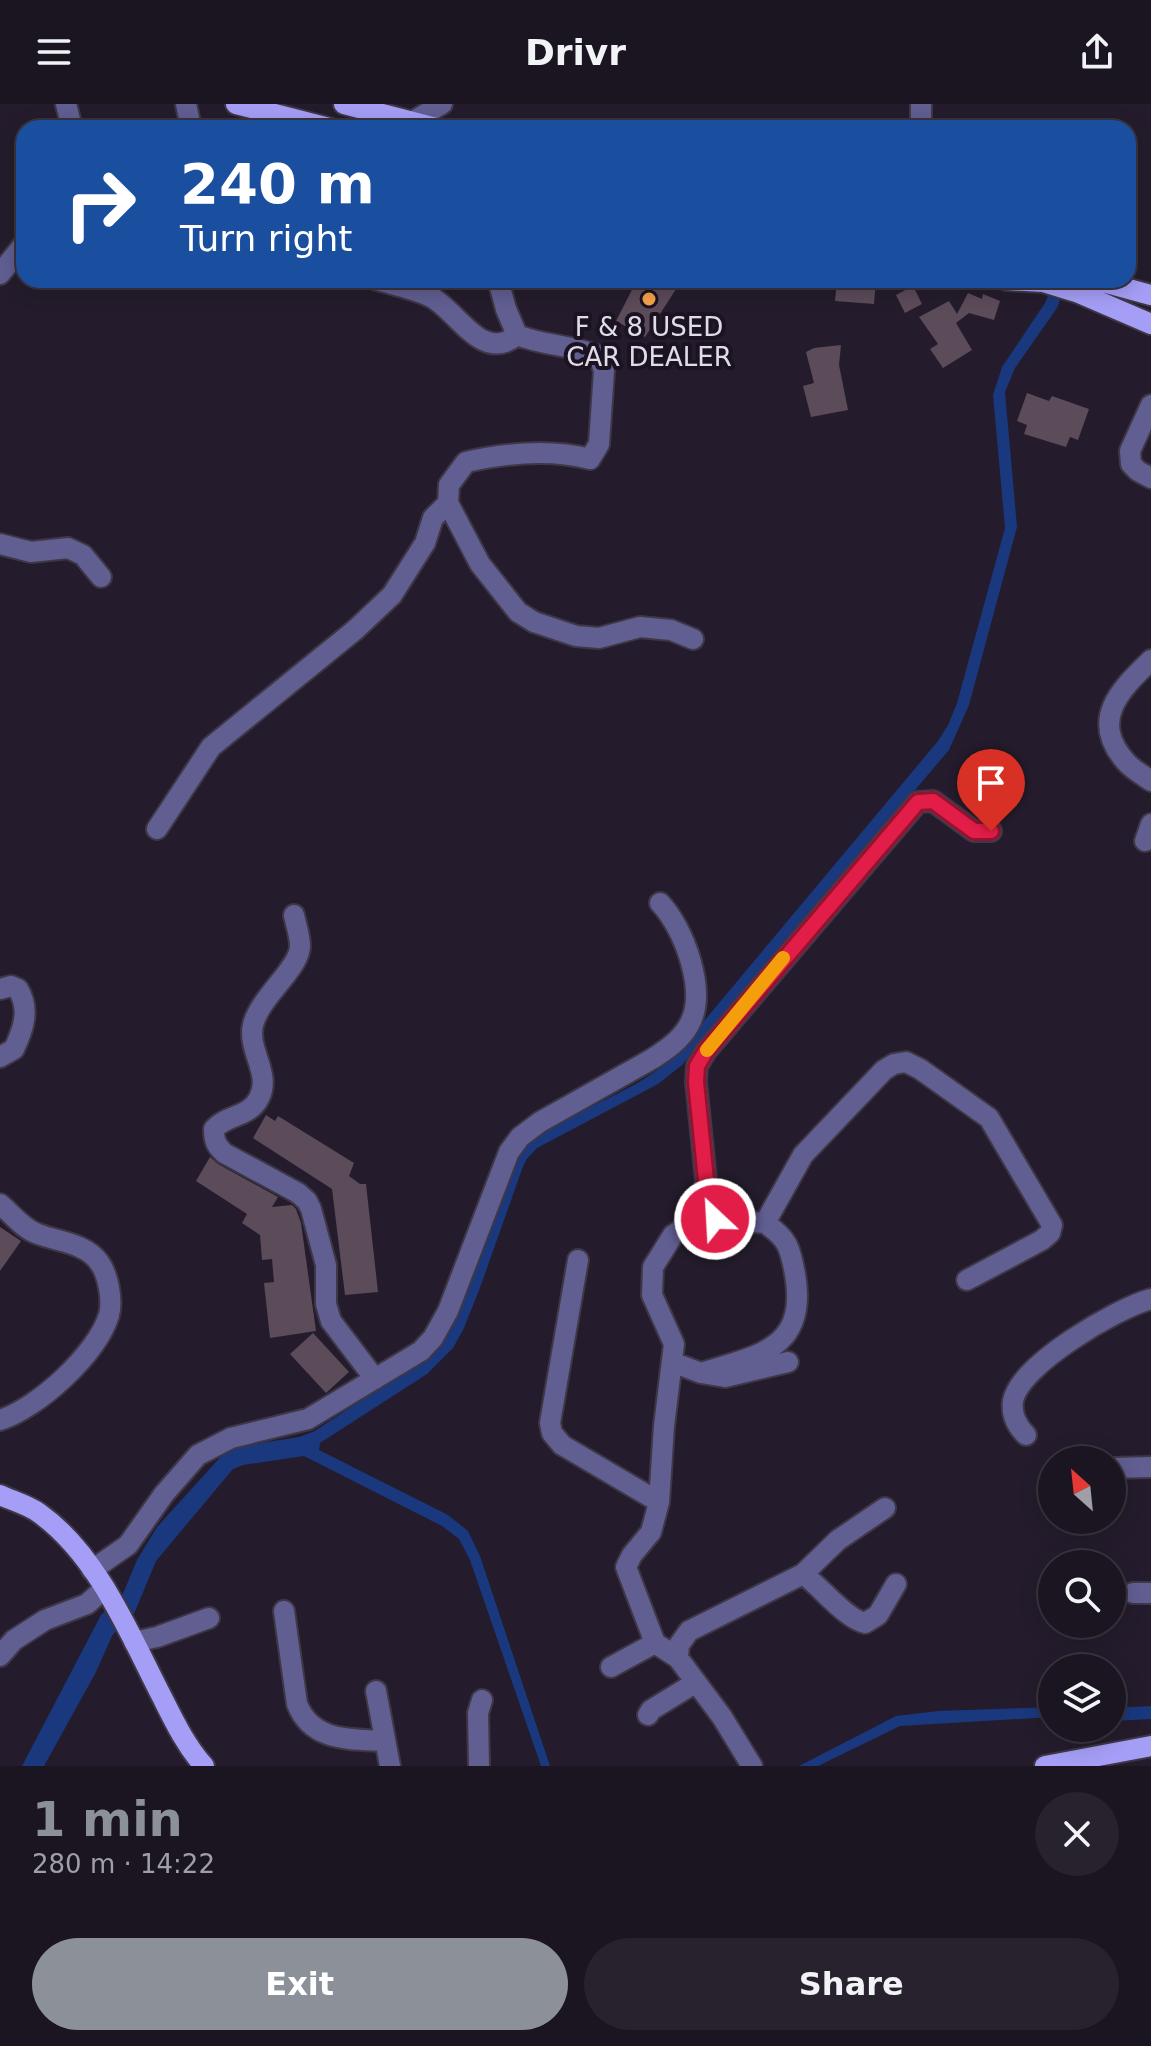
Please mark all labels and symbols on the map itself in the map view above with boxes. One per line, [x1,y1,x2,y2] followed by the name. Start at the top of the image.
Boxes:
[640,290,658,308] marker: F & 8 USED CAR DEALER
[566,312,732,372] place label: F & 8 USED CAR DEALER
[957,749,1025,831] pin
[673,1177,757,1261] position arrow
[1038,1446,1126,1534] north arrow

